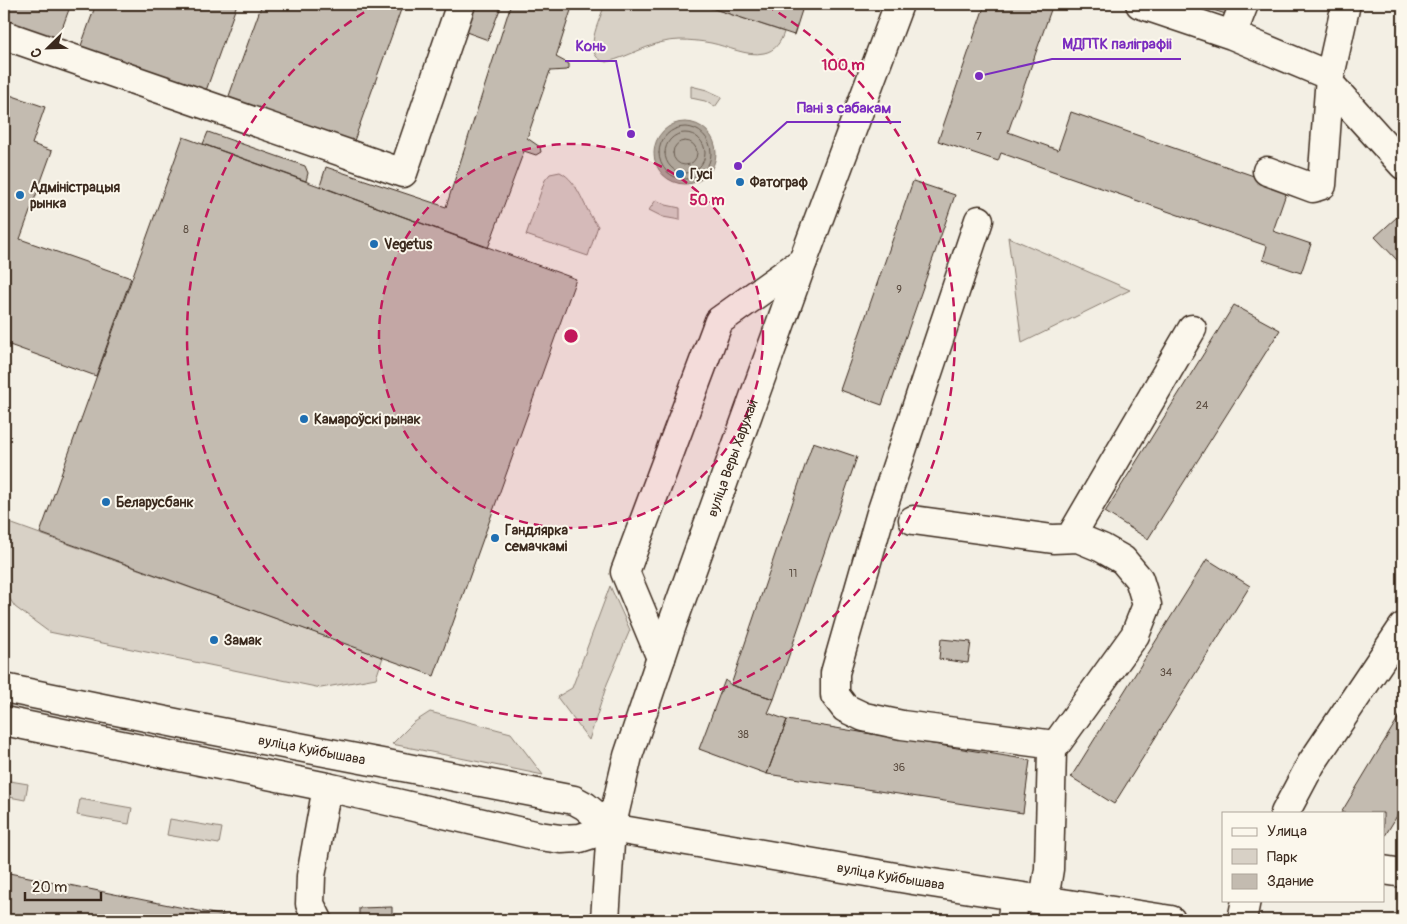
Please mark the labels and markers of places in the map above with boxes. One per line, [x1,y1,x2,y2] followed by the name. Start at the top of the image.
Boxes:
[1052,29,1181,59] callout: МДПТК паліграфіі
[565,31,616,61] callout: Конь
[787,92,901,122] callout: Пані з сабакам
[690,166,713,183] place label: Гусі
[674,168,686,180] marker: Гусі
[749,174,808,191] place label: Фатограф
[734,176,746,188] marker: Фатограф
[30,179,120,212] place label: Адміністрацыя рынка
[14,189,26,201] marker: Адміністрацыя рынка
[384,236,433,253] place label: Vegetus
[368,238,380,250] marker: Vegetus
[562,327,580,345] centre of rings
[314,411,421,428] place label: Камароўскі рынак
[298,413,310,425] marker: Камароўскі рынак
[116,494,194,511] place label: Беларусбанк
[100,496,112,508] marker: Беларусбанк
[504,522,568,555] place label: Гандлярка семачкамі
[489,532,501,544] marker: Гандлярка семачкамі
[224,632,262,649] place label: Замак
[208,634,220,646] marker: Замак

